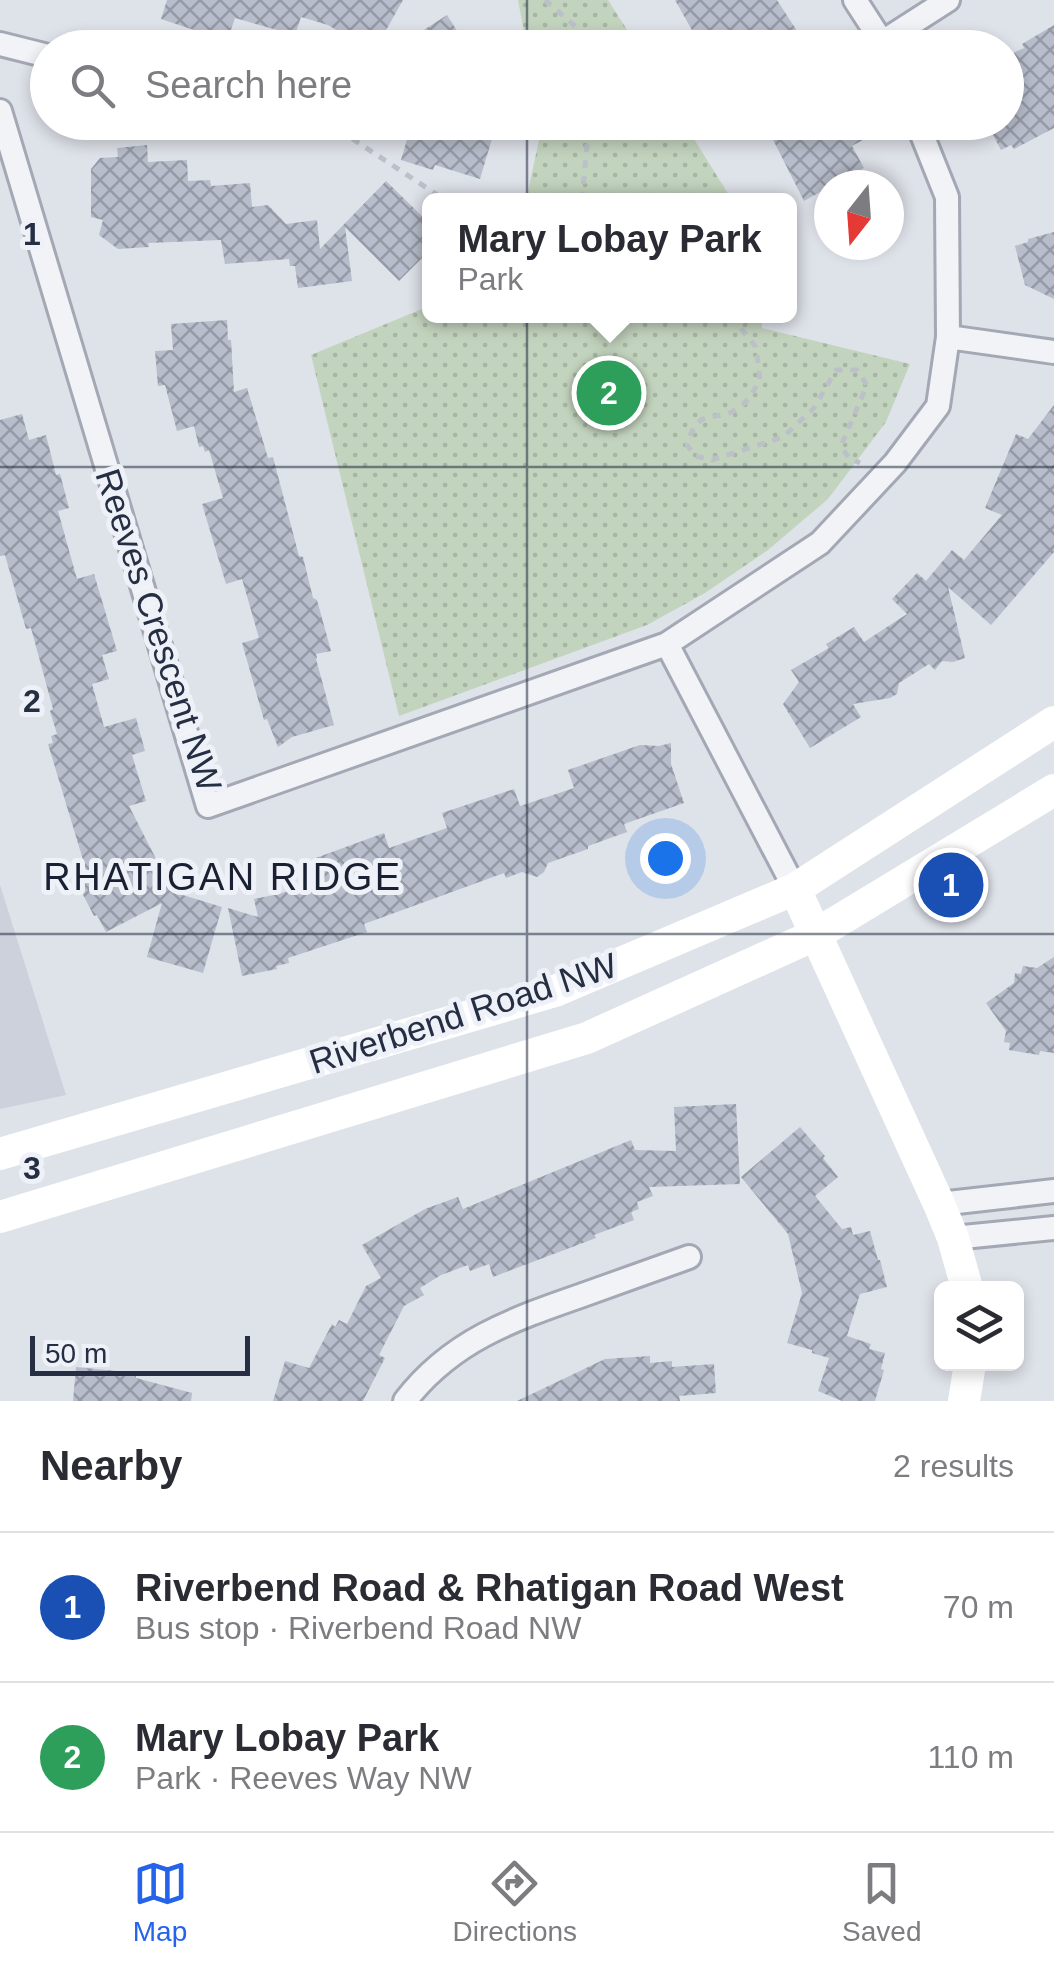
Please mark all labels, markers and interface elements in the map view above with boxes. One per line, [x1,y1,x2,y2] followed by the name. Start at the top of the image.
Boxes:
[30,30,1024,140] search box
[65,58,120,113] icon: search
[145,64,352,106] text: Search here
[814,170,904,260] north arrow
[422,193,797,323] popup
[23,216,41,252] text: 1
[457,218,762,260] text: Mary Lobay Park
[457,261,523,297] text: Park
[576,356,642,430] pin: 2
[88,464,230,796] street label: Reeves Crescent NW
[23,683,41,719] text: 2
[640,833,691,884] your location
[918,848,984,922] pin: 1
[43,856,403,898] district label: RHATIGAN RIDGE
[304,945,622,1081] street label: Riverbend Road NW
[23,1150,41,1186] text: 3
[934,1281,1024,1371] map controls
[934,1281,1024,1371] button: layers
[30,1331,250,1376] scale bar
[45,1338,107,1369] text: 50 m
[40,1442,182,1489] text: Nearby
[893,1448,1014,1484] text: 2 results
[135,1567,844,1609] text: Riverbend Road & Rhatigan Road West
[64,1589,81,1625] text: 1
[943,1589,1014,1625] text: 70 m
[135,1610,581,1646] text: Bus stop · Riverbend Road NW
[135,1717,439,1759] text: Mary Lobay Park
[64,1739,81,1775] text: 2
[927,1739,1014,1775] text: 110 m
[135,1760,472,1796] text: Park · Reeves Way NW
[133,1856,188,1948] tab: Map
[453,1856,577,1948] tab: Directions
[842,1856,921,1948] tab: Saved

